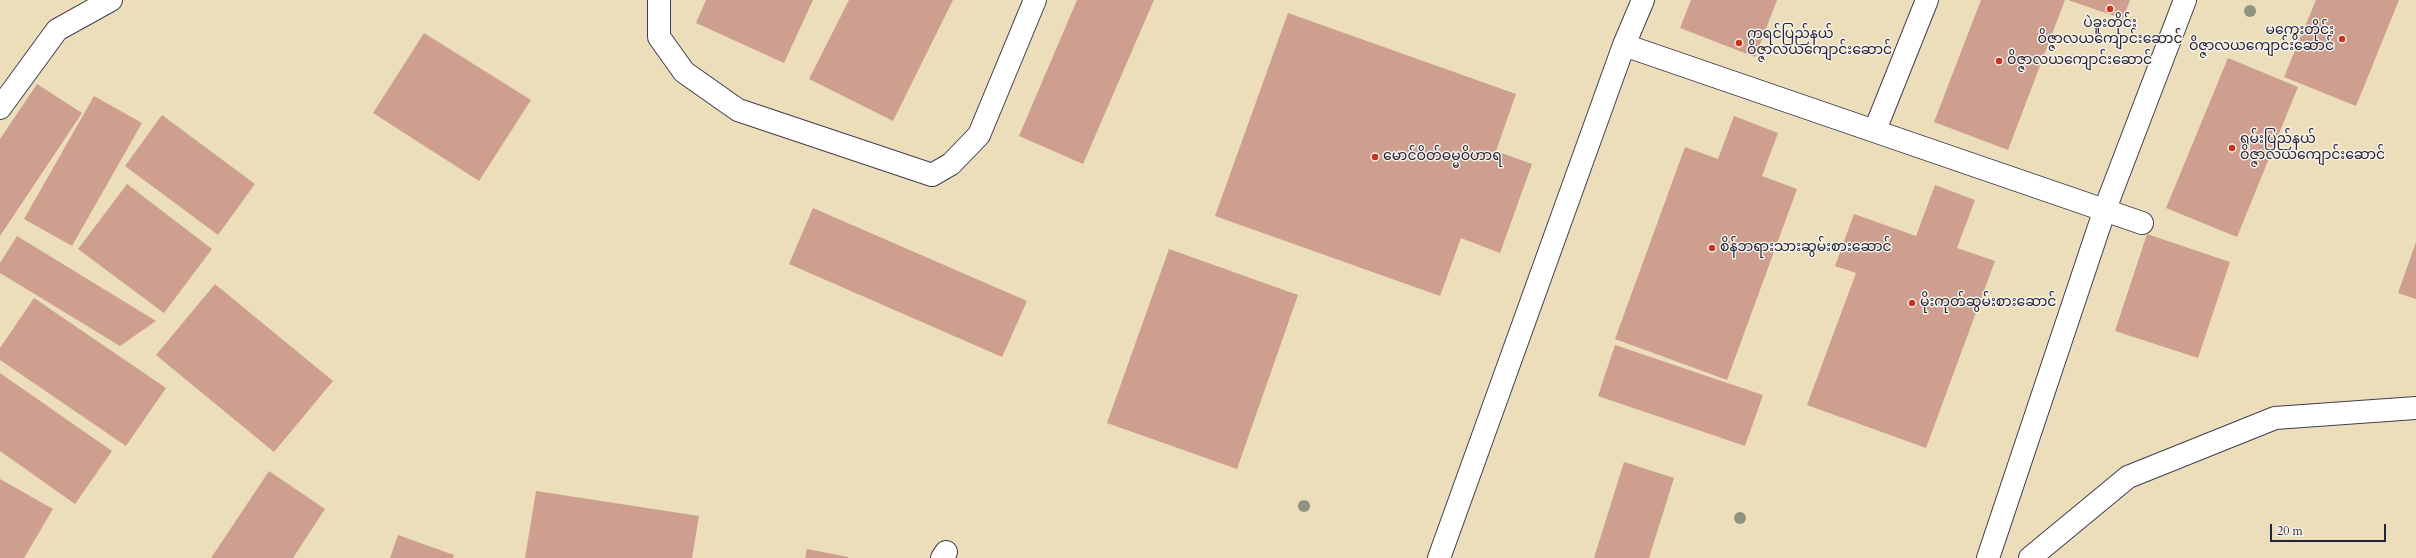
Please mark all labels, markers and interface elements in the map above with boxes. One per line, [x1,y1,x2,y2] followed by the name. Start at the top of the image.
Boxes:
[2105,4,2115,14] marker: ပဲခူးတိုင်း ဝိဇ္ဇာလယကျောင်းဆောင်
[2037,16,2183,48] place label: ပဲခူးတိုင်း ဝိဇ္ဇာလယကျောင်းဆောင်
[2189,23,2334,56] place label: မကွေးတိုင်း ဝိဇ္ဇာလယကျောင်းဆောင်
[1747,27,1892,60] place label: ကရင်ပြည်နယ် ဝိဇ္ဇာလယကျောင်းဆောင်
[2337,34,2347,44] marker: မကွေးတိုင်း ဝိဇ္ဇာလယကျောင်းဆောင်
[1734,38,1744,48] marker: ကရင်ပြည်နယ် ဝိဇ္ဇာလယကျောင်းဆောင်
[2007,53,2152,69] place label: ဝိဇ္ဇာလယကျောင်းဆောင်
[1994,56,2004,66] marker: ဝိဇ္ဇာလယကျောင်းဆောင်
[2240,132,2385,164] place label: ရှမ်းပြည်နယ် ဝိဇ္ဇာလယကျောင်းဆောင်
[2227,143,2237,153] marker: ရှမ်းပြည်နယ် ဝိဇ္ဇာလယကျောင်းဆောင်
[1383,149,1502,165] place label: မောင်ဝိတ်ဓမ္မဝိဟာရ
[1370,152,1380,162] marker: မောင်ဝိတ်ဓမ္မဝိဟာရ
[1720,240,1892,256] place label: စိန်ဘရားသားဆွမ်းစားဆောင်
[1707,243,1717,253] marker: စိန်ဘရားသားဆွမ်းစားဆောင်
[1920,295,2056,311] place label: မိုးကုတ်ဆွမ်းစားဆောင်
[1907,298,1917,308] marker: မိုးကုတ်ဆွမ်းစားဆောင်
[2272,516,2388,542] scale bar
[2277,523,2303,539] text: 20 m

